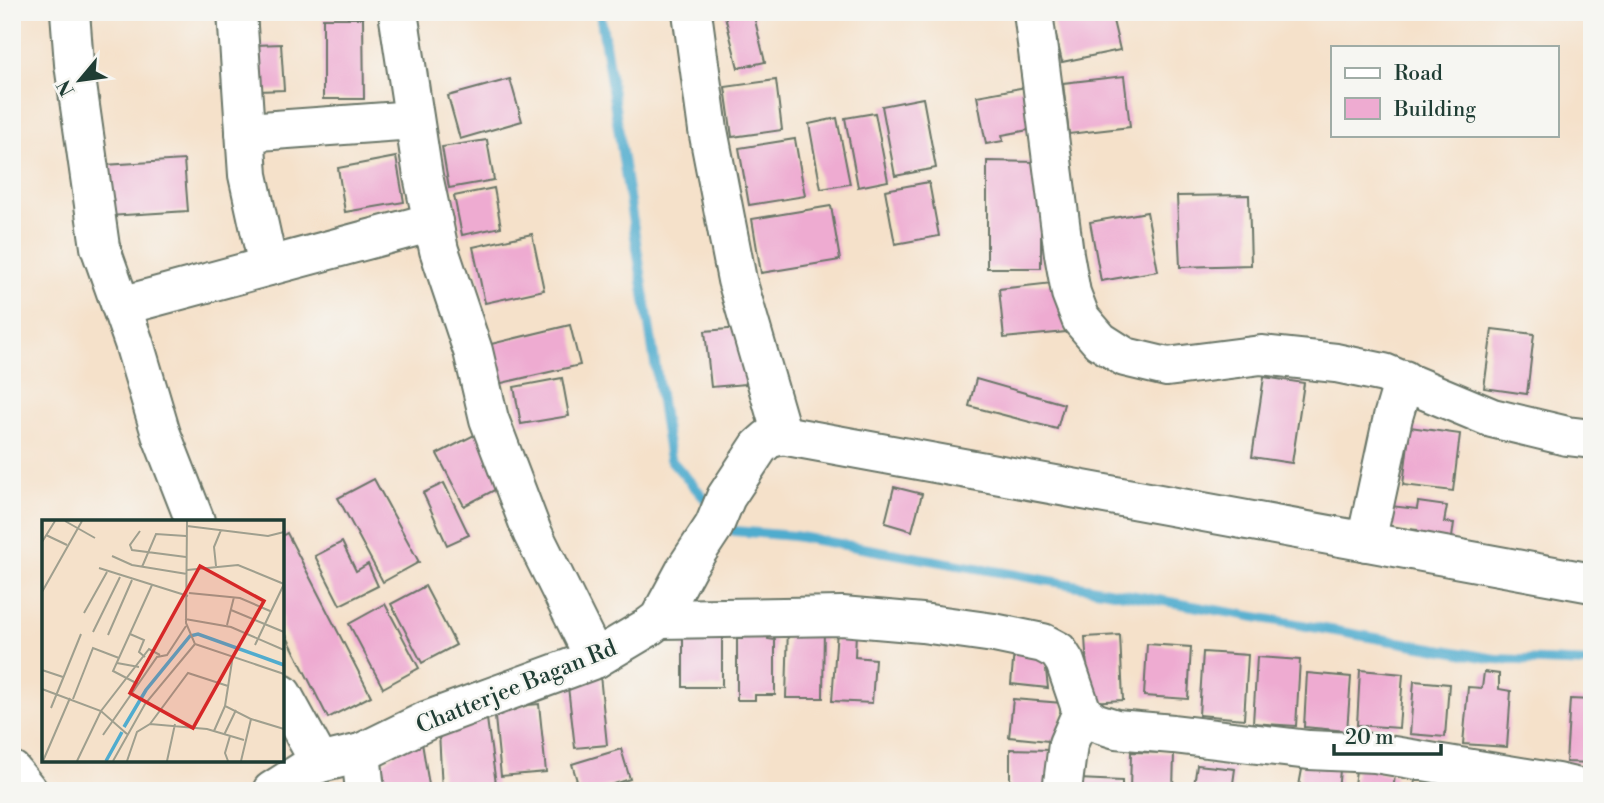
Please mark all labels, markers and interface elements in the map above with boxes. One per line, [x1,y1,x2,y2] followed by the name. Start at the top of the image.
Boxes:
[46,46,116,116] north arrow
[1331,46,1558,136] legend
[1394,61,1443,87] text: Road
[52,75,80,100] text: N
[1393,97,1476,123] text: Building
[42,520,284,761] inset map
[412,634,621,740] street label: Chatterjee Bagan Rd
[1334,712,1441,756] scale bar
[1345,725,1394,751] text: 20 m

